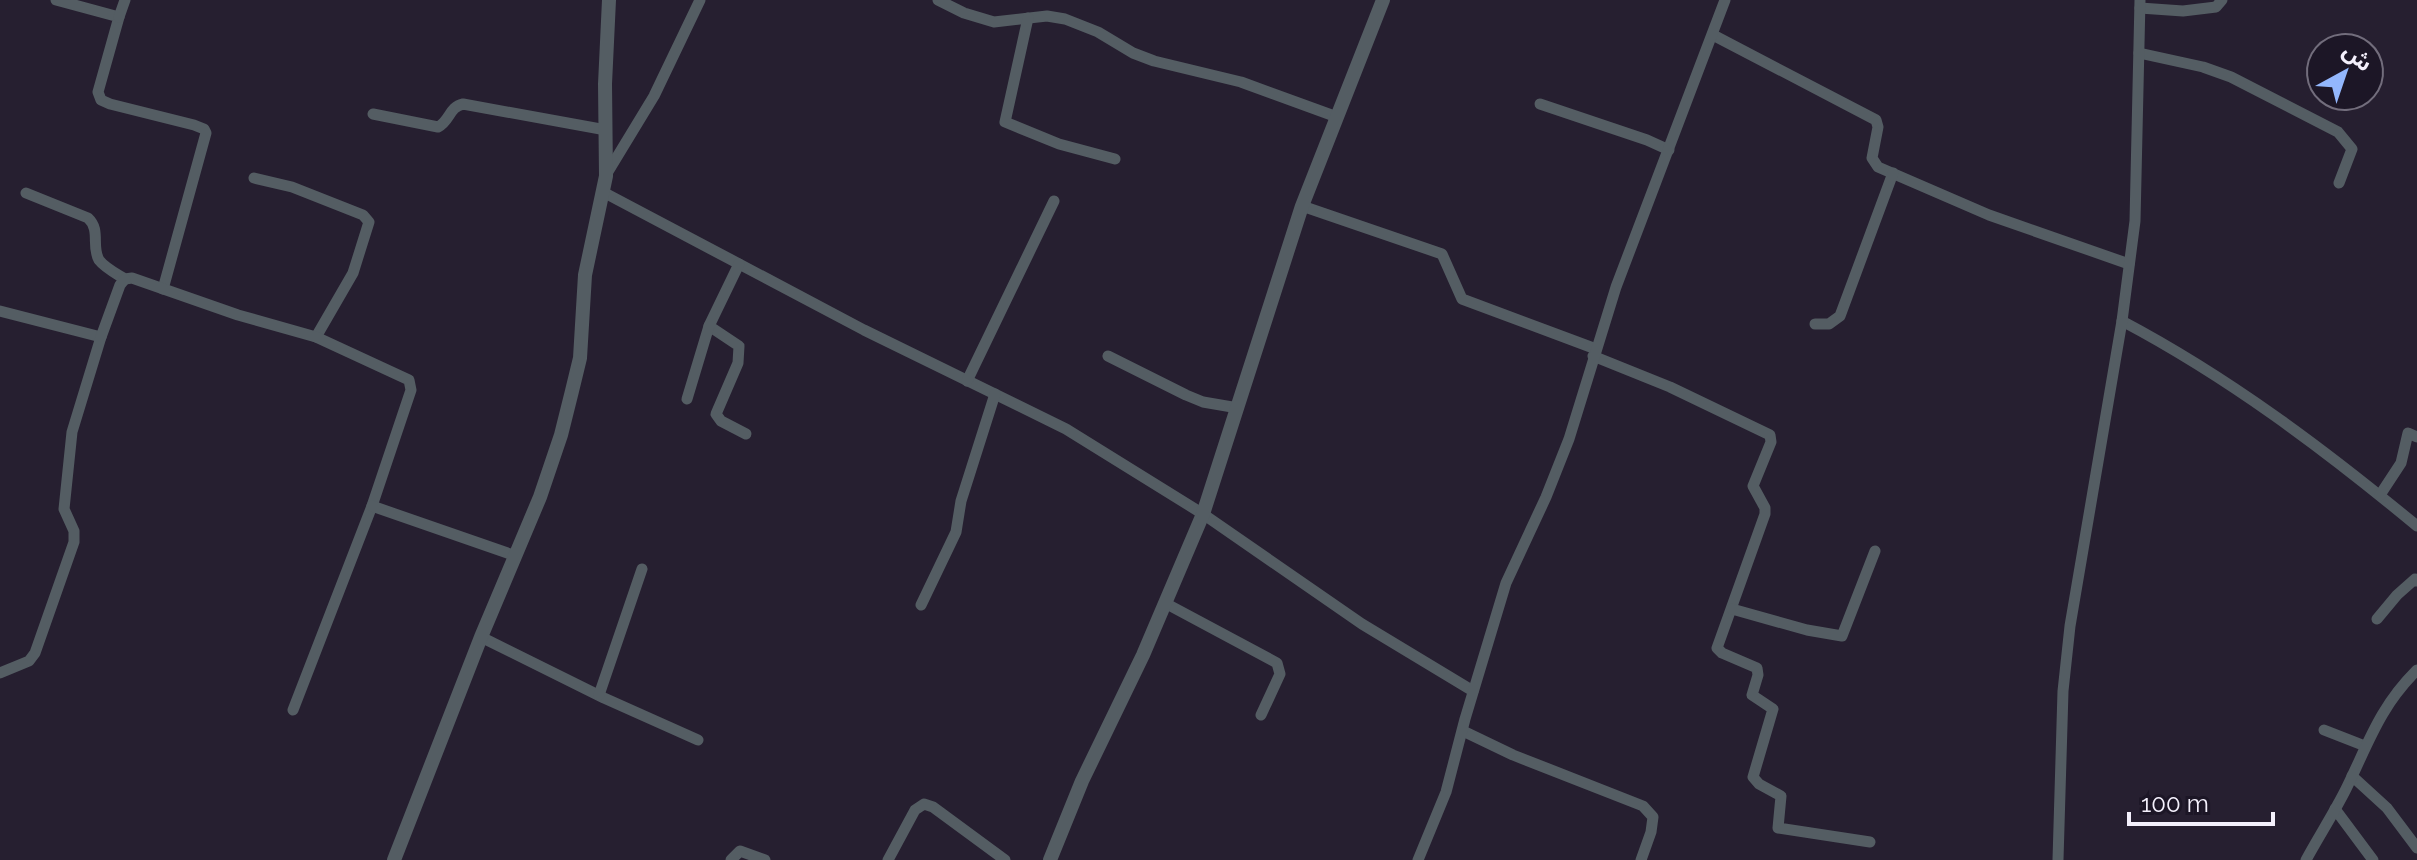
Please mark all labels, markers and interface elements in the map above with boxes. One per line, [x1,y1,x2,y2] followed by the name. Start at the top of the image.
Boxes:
[2305,32,2385,112] north arrow
[2338,37,2378,76] text: ش
[2129,776,2273,826] scale bar
[2141,789,2209,818] text: 100 m

